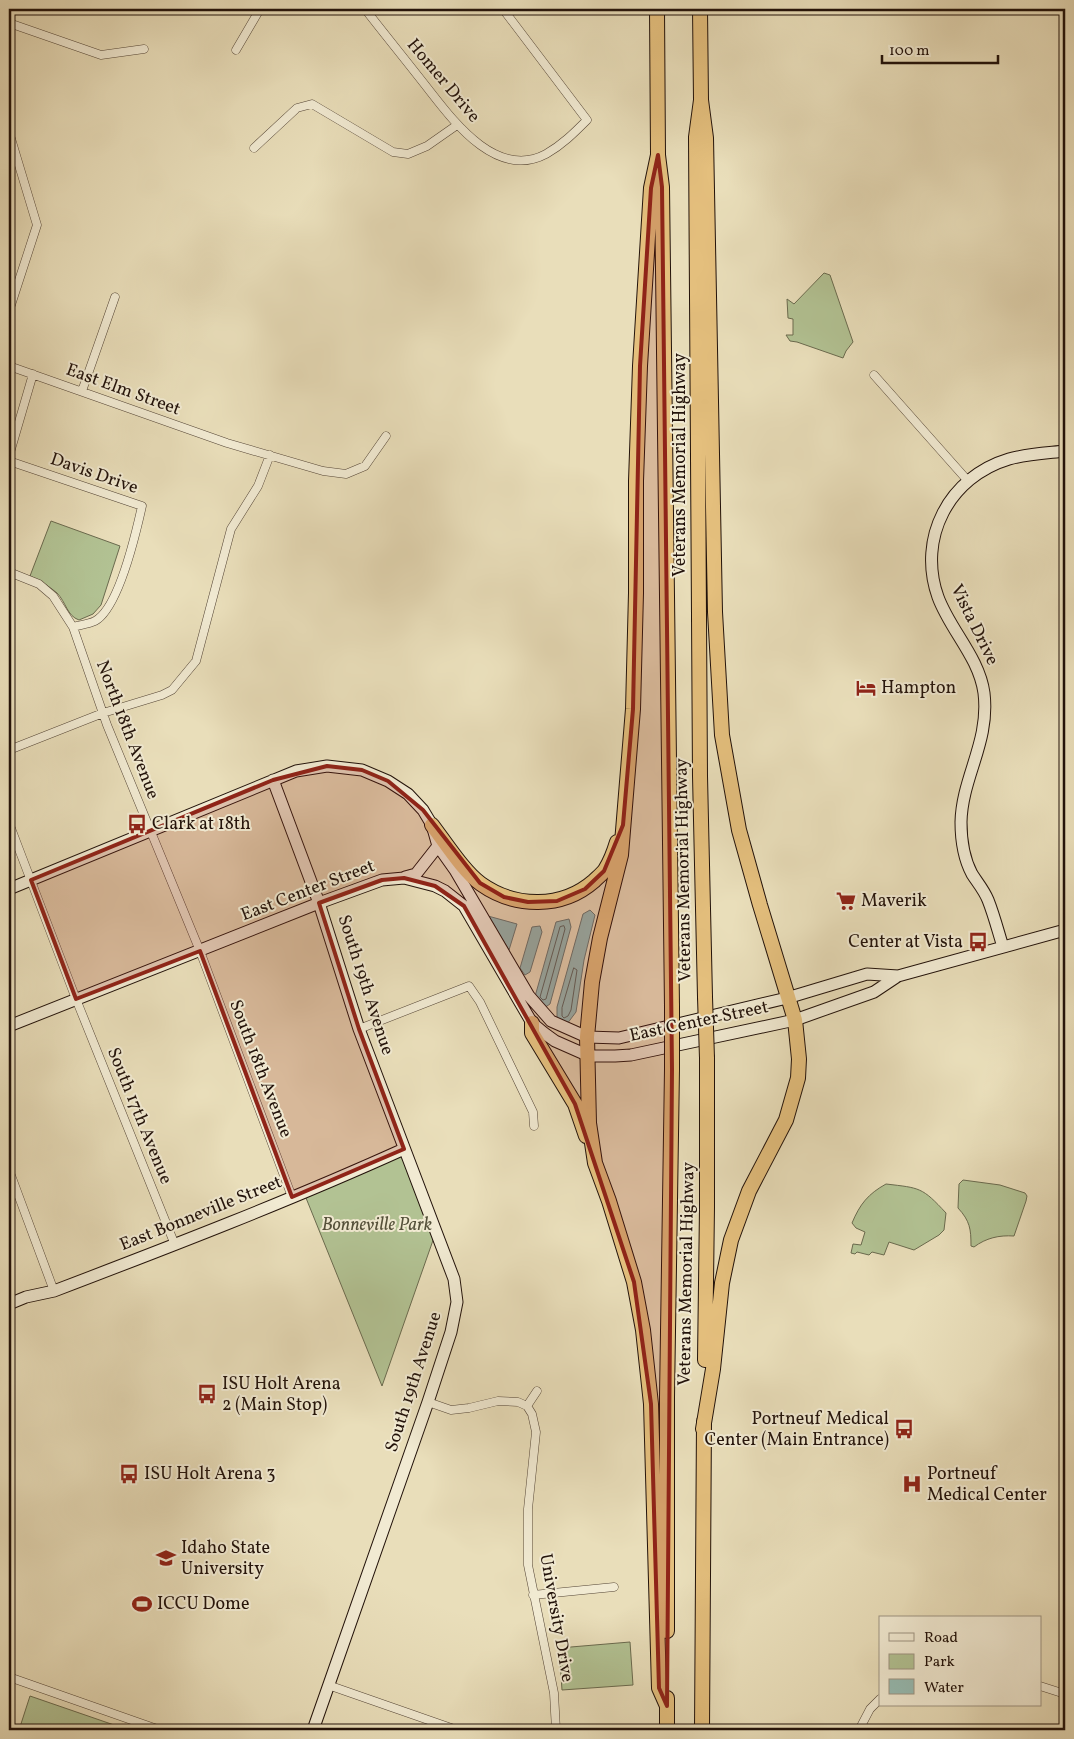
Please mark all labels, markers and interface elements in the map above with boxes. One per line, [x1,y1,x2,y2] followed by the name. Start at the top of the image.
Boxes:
[882,32,998,64] scale bar
[400,34,486,128] street label: Homer Drive
[889,41,929,62] text: 100 m
[668,353,693,577] street label: Veterans Memorial Highway
[62,358,184,422] street label: East Elm Street
[47,447,141,501] street label: Davis Drive
[944,580,1004,670] street label: Vista Drive
[89,657,165,803] street label: North 18th Avenue
[881,676,956,701] place label: Hampton
[855,677,877,699] hotel icon: Hampton
[670,758,698,982] street label: Veterans Memorial Highway
[152,812,251,837] place label: Clark at 18th
[126,813,148,835] bus stop icon: Clark at 18th
[237,854,379,928] street label: East Center Street
[861,889,927,914] place label: Maverik
[835,890,857,912] supermarket icon: Maverik
[331,912,399,1058] street label: South 19th Avenue
[848,930,963,955] place label: Center at Vista
[967,931,989,953] bus stop icon: Center at Vista
[627,995,771,1049] street label: East Center Street
[222,996,298,1142] street label: South 18th Avenue
[100,1044,178,1188] street label: South 17th Avenue
[673,1162,701,1386] street label: Veterans Memorial Highway
[116,1170,286,1258] street label: East Bonneville Street
[322,1213,432,1238] park label: Bonneville Park
[380,1309,448,1455] street label: South 19th Avenue
[222,1372,341,1418] place label: ISU Holt Arena 2 (Main Stop)
[196,1383,218,1405] bus stop icon: ISU Holt Arena 2 (Main Stop)
[704,1407,889,1453] place label: Portneuf Medical Center (Main Entrance)
[893,1418,915,1440] bus stop icon: Portneuf Medical Center (Main Entrance)
[144,1462,276,1487] place label: ISU Holt Arena 3
[927,1462,1047,1508] place label: Portneuf Medical Center
[118,1463,140,1485] bus stop icon: ISU Holt Arena 3
[901,1473,923,1495] hospital icon: Portneuf Medical Center
[181,1536,270,1582] place label: Idaho State University
[155,1547,177,1569] school or university icon: Idaho State University
[532,1552,580,1684] street label: University Drive
[157,1592,249,1617] place label: ICCU Dome
[131,1593,153,1615] sports icon: ICCU Dome
[879,1616,1042,1706] legend
[924,1628,958,1649] text: Road
[924,1652,955,1673] text: Park
[924,1678,964,1699] text: Water

